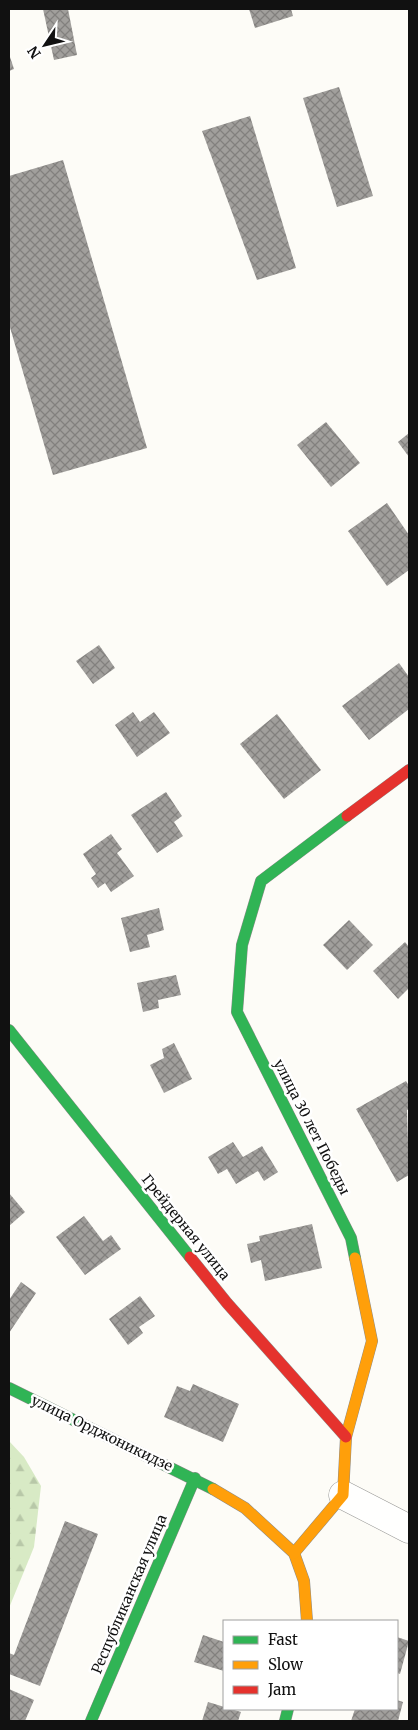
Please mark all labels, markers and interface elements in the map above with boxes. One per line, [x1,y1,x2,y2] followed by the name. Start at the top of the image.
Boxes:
[20,20,70,70] north arrow
[24,43,45,62] text: N
[270,1056,354,1198] street label: улица 30 лет Победы
[138,1171,234,1284] street label: Грейдерная улица
[28,1391,176,1475] street label: улица Орджоникидзе
[87,1511,171,1676] street label: Республиканская улица
[223,1620,398,1710] legend
[268,1630,298,1649] text: Fast
[268,1655,303,1674] text: Slow
[267,1680,296,1699] text: Jam

